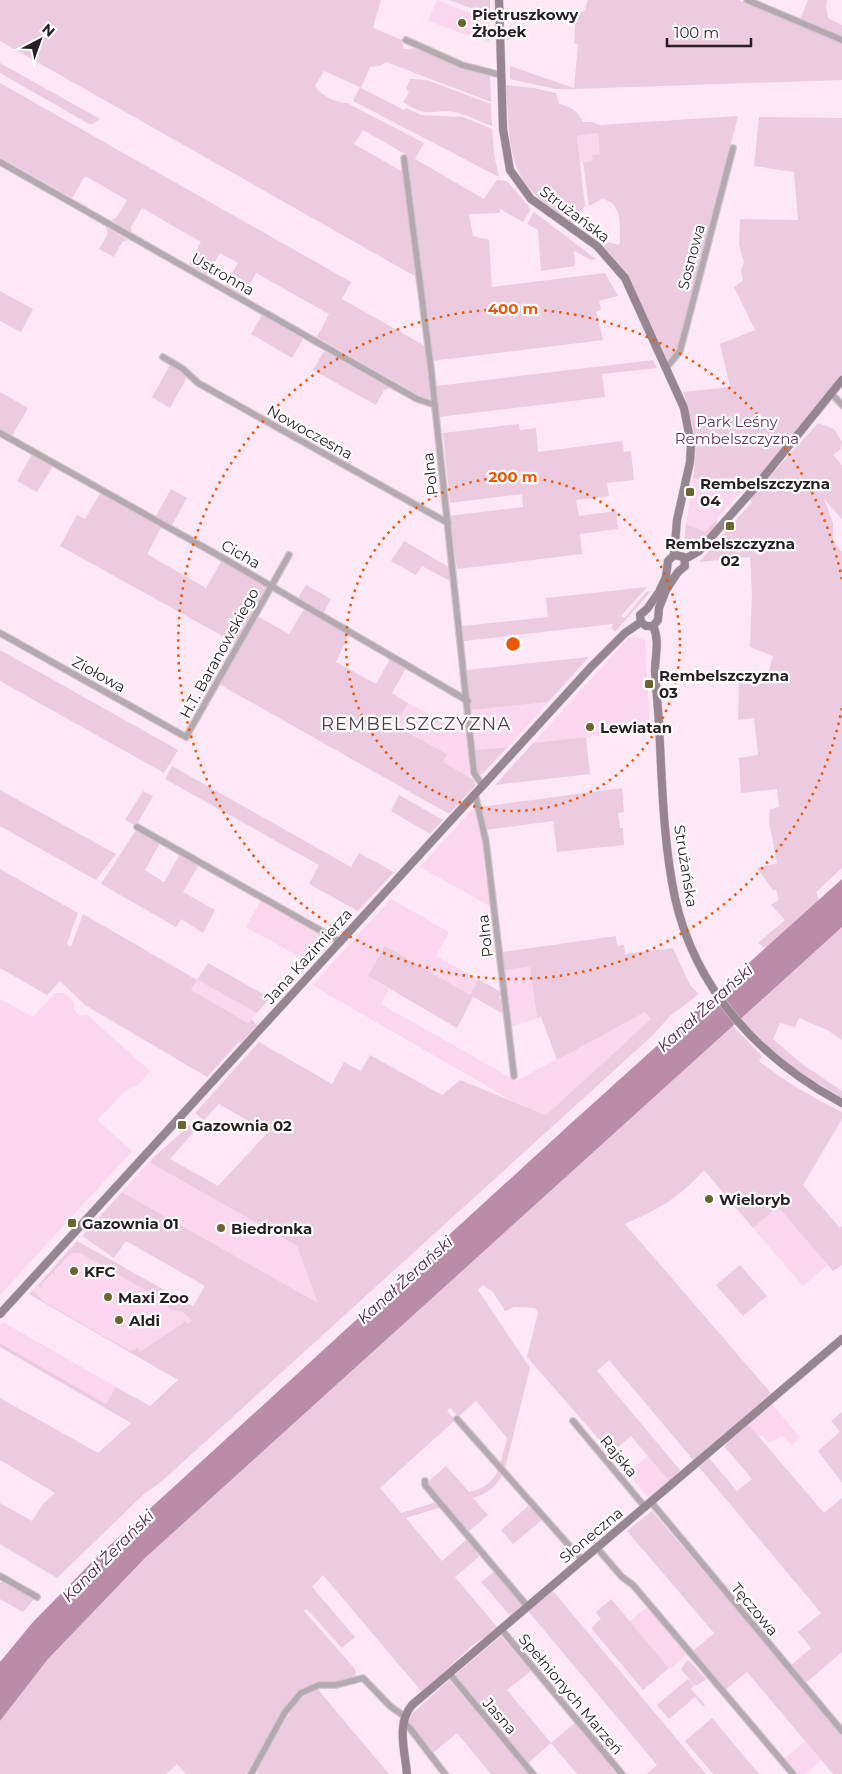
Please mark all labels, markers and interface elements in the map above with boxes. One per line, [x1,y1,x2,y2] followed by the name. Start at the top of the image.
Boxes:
[472,5,579,41] place label: Pietruszkowy Żłobek
[15,15,65,65] north arrow
[667,15,751,47] scale bar
[456,17,468,29] marker: Pietruszkowy Żłobek
[38,20,59,41] text: N
[674,23,719,42] text: 100 m
[536,181,614,247] street label: Strużańska
[673,222,709,292] street label: Sosnowa
[188,248,258,300] street label: Ustronna
[488,299,538,318] text: 400 m
[264,401,356,463] street label: Nowoczesna
[675,412,799,448] park label: Park Leśny Rembelszczyzna
[418,451,442,497] street label: Polna
[488,467,538,486] text: 200 m
[700,474,830,510] place label: Rembelszczyzna 04
[684,486,696,498] marker: Rembelszczyzna 04
[724,520,736,532] marker: Rembelszczyzna 02
[665,534,795,570] place label: Rembelszczyzna 02
[218,535,264,573] street label: Cicha
[175,585,263,721] street label: H.T. Baranowskiego
[504,635,522,653] centre of rings
[69,652,129,696] street label: Ziołowa
[659,666,789,702] place label: Rembelszczyzna 03
[643,678,655,690] marker: Rembelszczyzna 03
[321,713,511,735] district label: REMBELSZCZYZNA
[600,718,672,737] place label: Lewiatan
[584,721,596,733] marker: Lewiatan
[670,823,702,909] street label: Strużańska
[260,904,356,1008] street label: Jana Kazimierza
[473,913,497,959] street label: Polna
[653,960,757,1056] water label: Kanał Żerański
[192,1116,292,1135] place label: Gazownia 02
[176,1119,188,1131] marker: Gazownia 02
[719,1190,790,1209] place label: Wieloryb
[703,1193,715,1205] marker: Wieloryb
[82,1214,179,1233] place label: Gazownia 01
[66,1217,78,1229] marker: Gazownia 01
[231,1219,312,1238] place label: Biedronka
[215,1222,227,1234] marker: Biedronka
[353,1232,457,1328] water label: Kanał Żerański
[84,1262,116,1281] place label: KFC
[68,1265,80,1277] marker: KFC
[118,1288,189,1307] place label: Maxi Zoo
[102,1291,114,1303] marker: Maxi Zoo
[128,1311,160,1330] place label: Aldi
[113,1314,125,1326] marker: Aldi
[596,1431,642,1481] street label: Rajska
[555,1503,627,1567] street label: Słoneczna
[58,1506,158,1606] water label: Kanał Żerański
[727,1579,783,1639] street label: Tęczowa
[515,1630,627,1758] street label: Spełnionych Marzeń
[478,1693,521,1738] street label: Jasna

